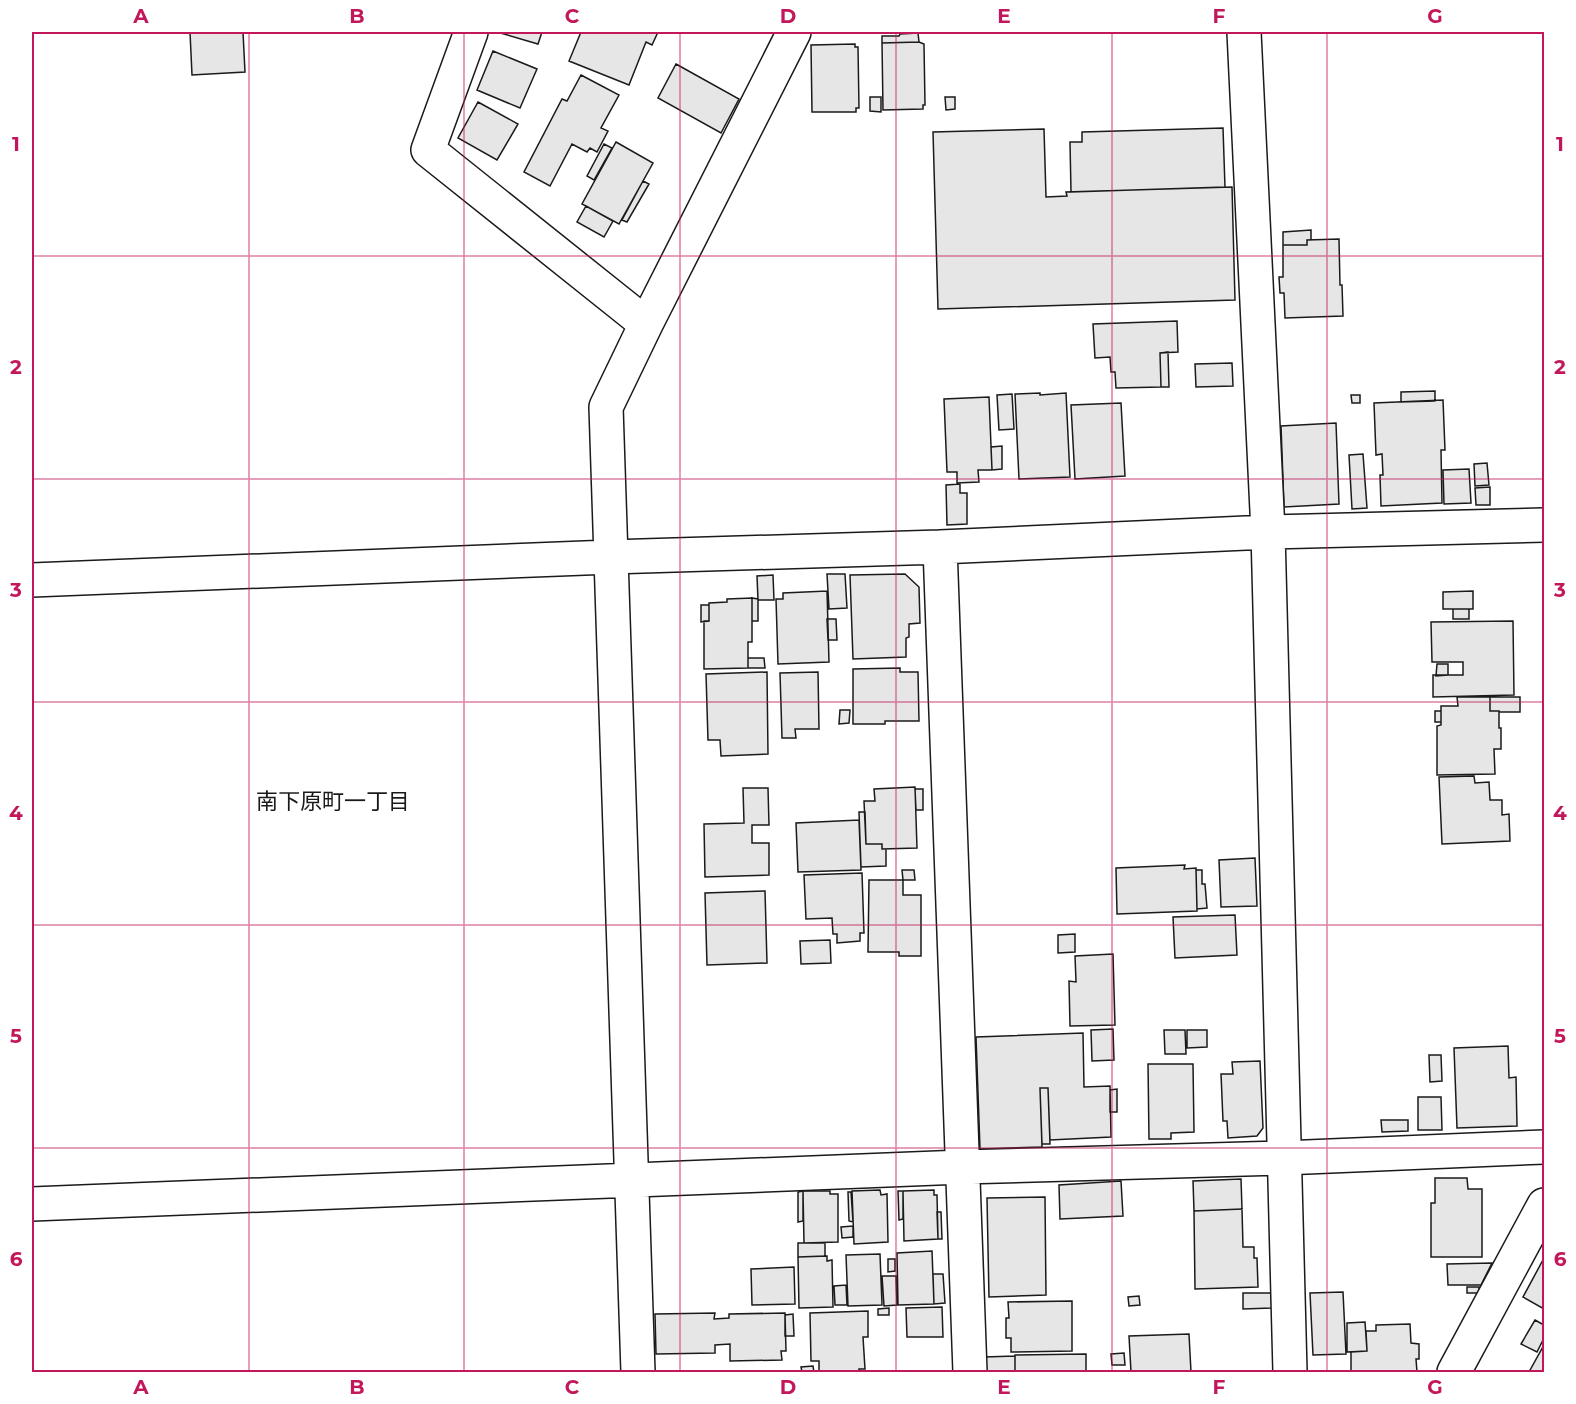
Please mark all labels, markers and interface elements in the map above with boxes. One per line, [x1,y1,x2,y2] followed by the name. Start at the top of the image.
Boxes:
[132,4,149,28] text: A
[349,4,365,28] text: B
[565,4,580,28] text: C
[780,4,796,28] text: D
[997,4,1011,28] text: E
[1213,4,1226,28] text: F
[1427,4,1443,28] text: G
[12,132,20,156] text: 1
[1556,132,1564,156] text: 1
[10,355,22,379] text: 2
[1554,355,1566,379] text: 2
[9,578,22,602] text: 3
[1553,578,1566,602] text: 3
[256,788,410,815] district label: 南下原町一丁目
[9,801,23,825] text: 4
[1553,801,1567,825] text: 4
[10,1024,22,1048] text: 5
[1554,1024,1566,1048] text: 5
[10,1247,23,1271] text: 6
[1554,1247,1567,1271] text: 6
[132,1375,149,1399] text: A
[349,1375,365,1399] text: B
[565,1375,580,1399] text: C
[780,1375,796,1399] text: D
[997,1375,1011,1399] text: E
[1213,1375,1226,1399] text: F
[1427,1375,1443,1399] text: G

